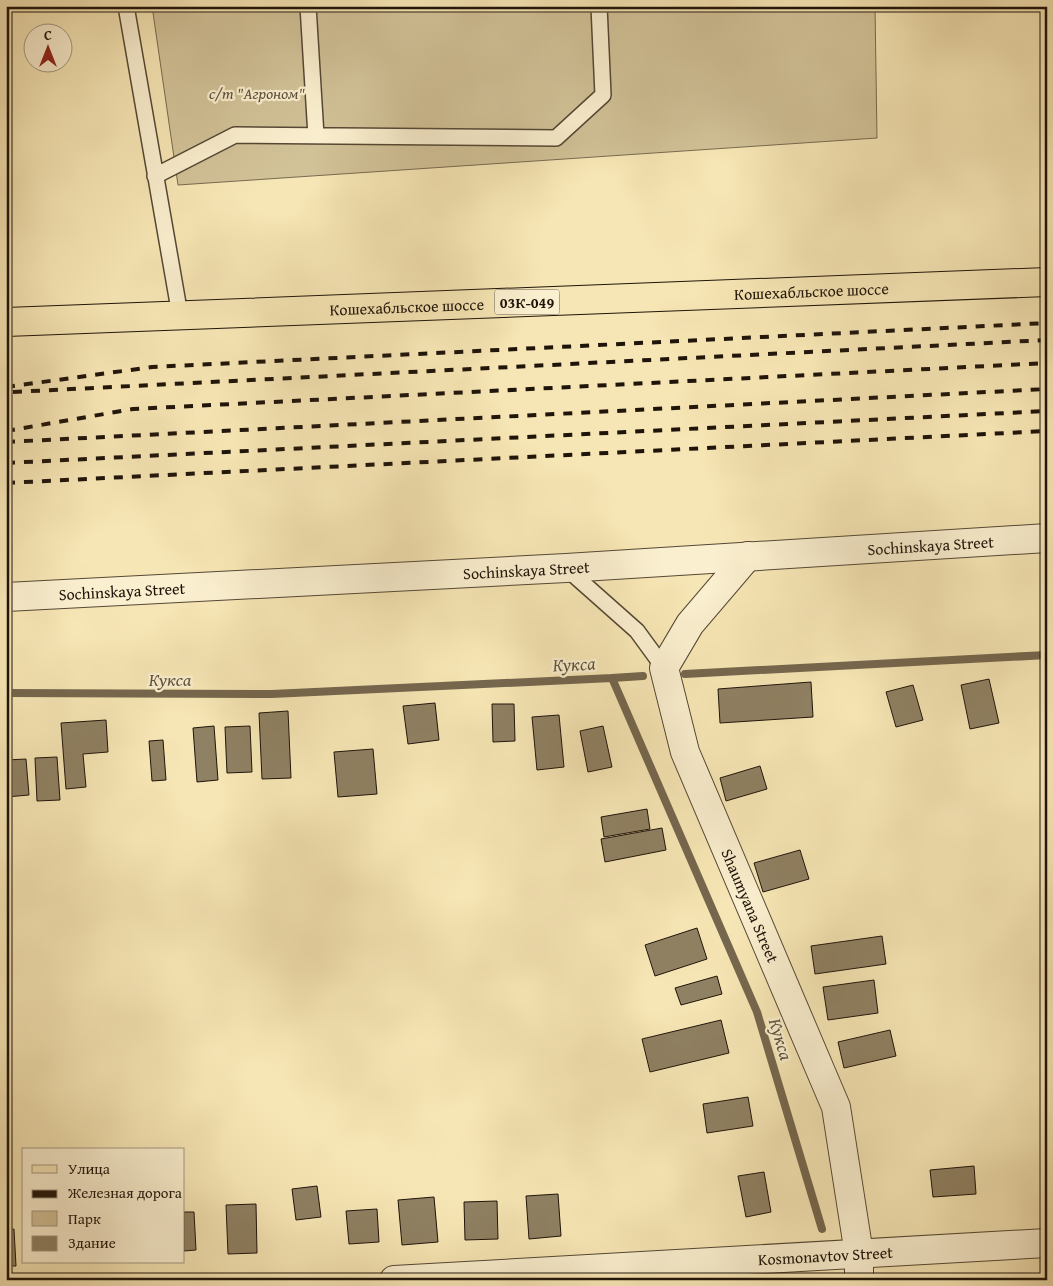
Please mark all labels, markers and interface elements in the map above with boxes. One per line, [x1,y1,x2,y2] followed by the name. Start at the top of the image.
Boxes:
[22,22,72,72] north arrow
[44,25,52,45] text: С
[209,81,306,105] park label: с/т "Агроном"
[734,276,889,306] street label: Кошехабльское шоссе
[494,290,560,314] road number: 03К-049
[329,292,484,322] street label: Кошехабльское шоссе
[867,529,995,561] street label: Sochinskaya Street
[462,555,591,585] street label: Sochinskaya Street
[58,576,186,606] street label: Sochinskaya Street
[552,649,597,679] water label: Кукса
[149,666,192,693] water label: Кукса
[715,845,785,967] street label: Shaumyana Street
[762,1015,800,1064] water label: Кукса
[22,1148,185,1264] legend
[68,1158,111,1179] text: Улица
[67,1182,183,1203] text: Железная дорога
[68,1208,101,1229] text: Парк
[68,1232,116,1253] text: Здание
[757,1240,894,1271] street label: Kosmonavtov Street

